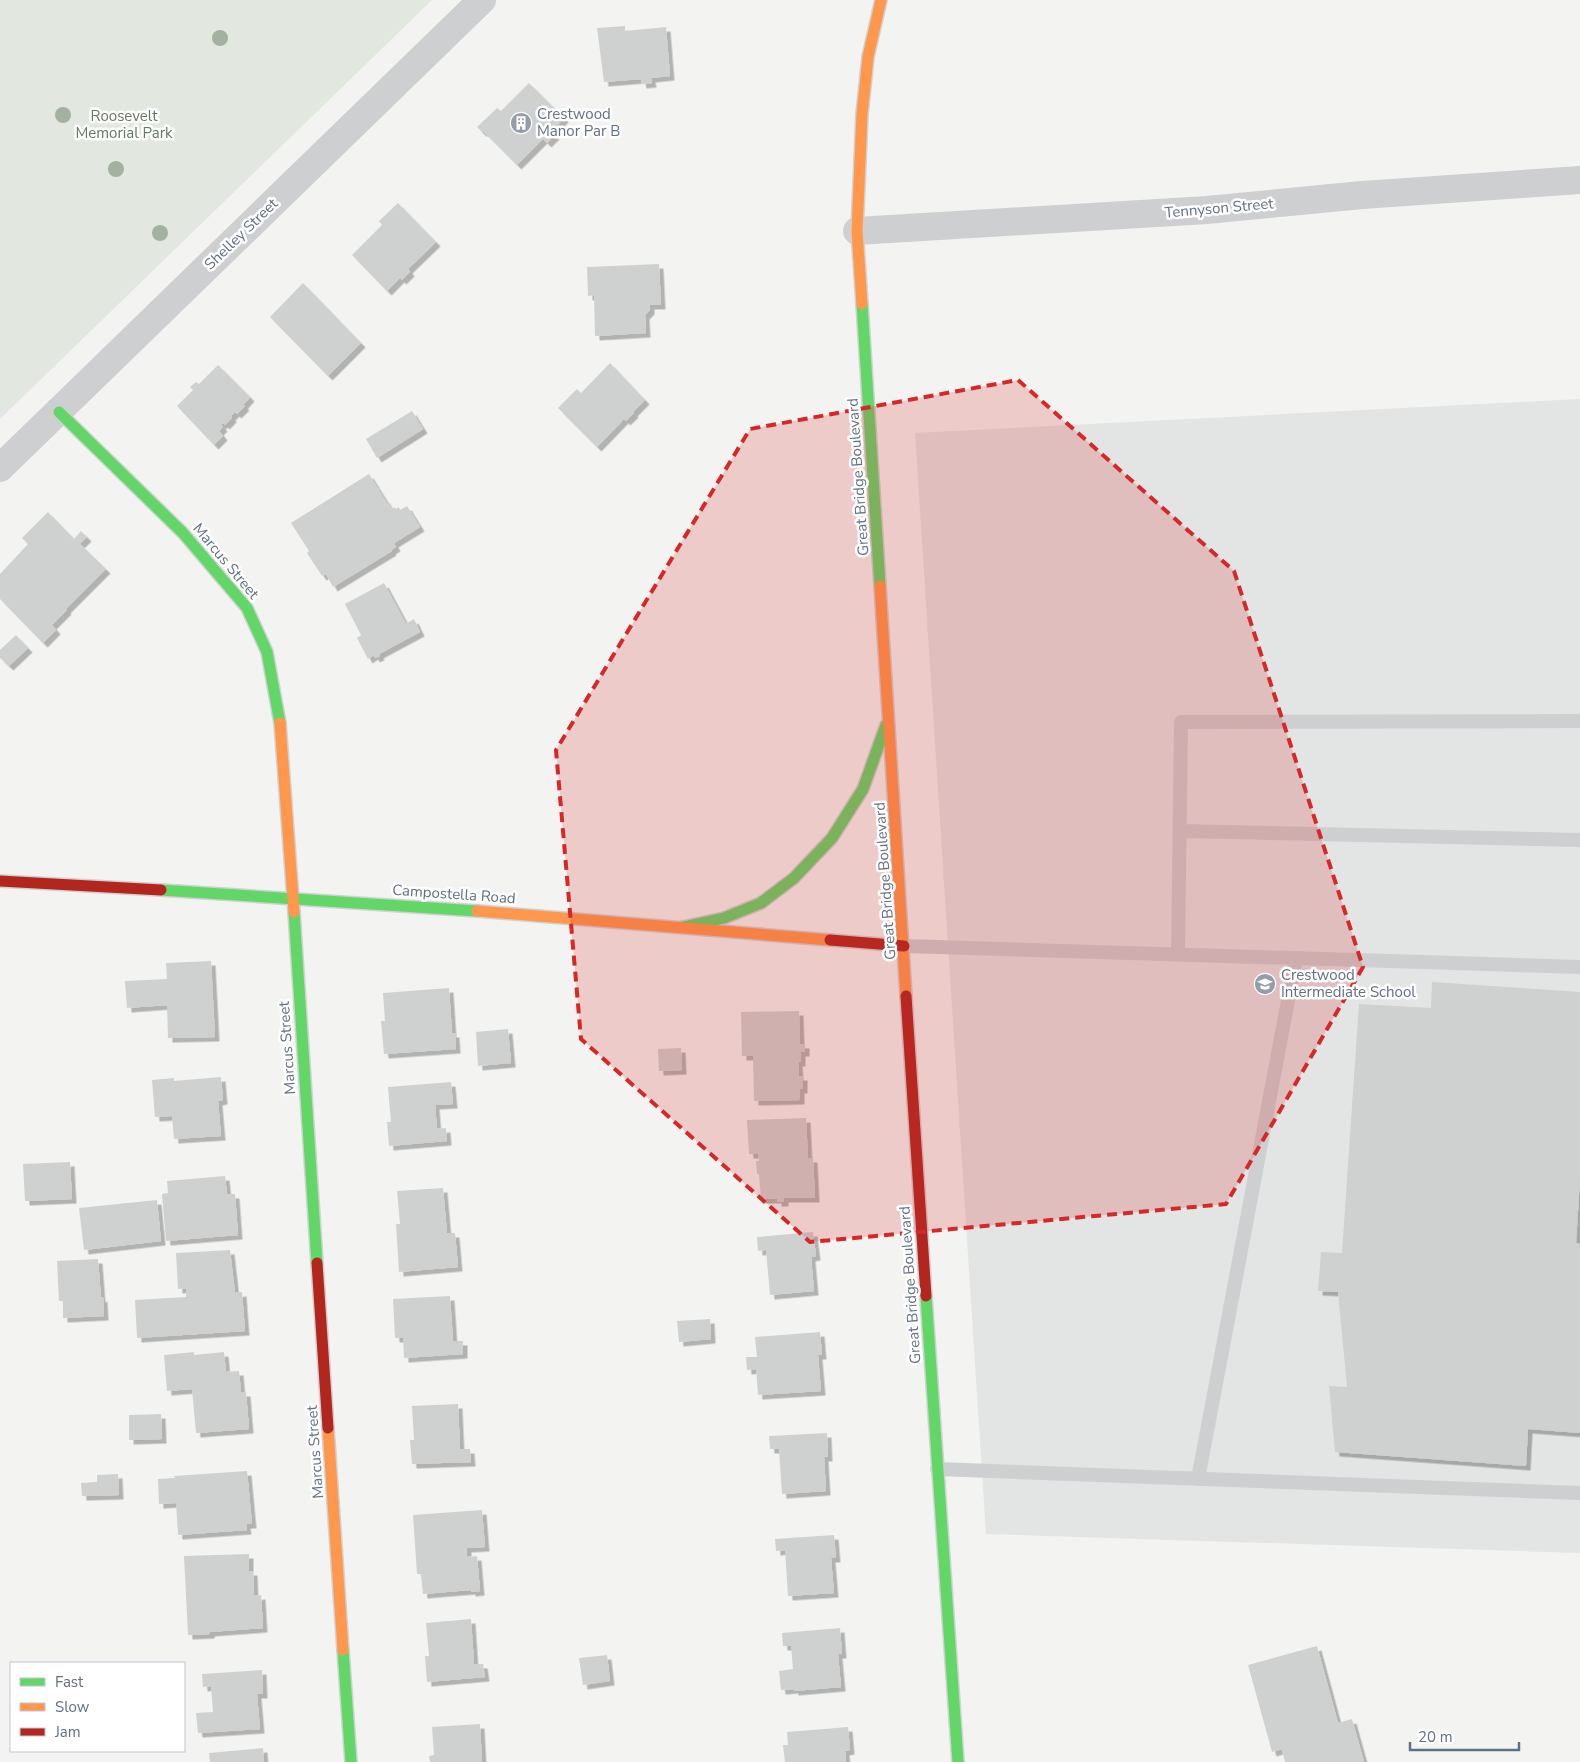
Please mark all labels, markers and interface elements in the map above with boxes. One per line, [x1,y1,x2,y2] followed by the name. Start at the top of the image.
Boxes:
[537,104,620,141] place label: Crestwood Manor Par B
[75,106,173,143] park label: Roosevelt Memorial Park
[509,111,533,135] building icon: Crestwood Manor Par B
[200,193,283,274] street label: Shelley Street
[1164,193,1275,223] street label: Tennyson Street
[843,397,873,557] street label: Great Bridge Boulevard
[188,519,264,604] street label: Marcus Street
[870,801,900,961] street label: Great Bridge Boulevard
[392,880,516,908] street label: Campostella Road
[1281,965,1416,1002] place label: Crestwood Intermediate School
[1253,972,1277,996] school or university icon: Crestwood Intermediate School
[274,1000,300,1095] street label: Marcus Street
[895,1205,925,1365] street label: Great Bridge Boulevard
[302,1404,328,1499] street label: Marcus Street
[10,1662,185,1752] legend
[55,1672,84,1692] text: Fast
[55,1697,90,1717] text: Slow
[1410,1720,1519,1752] scale bar
[54,1722,81,1742] text: Jam
[1418,1727,1453,1747] text: 20 m

